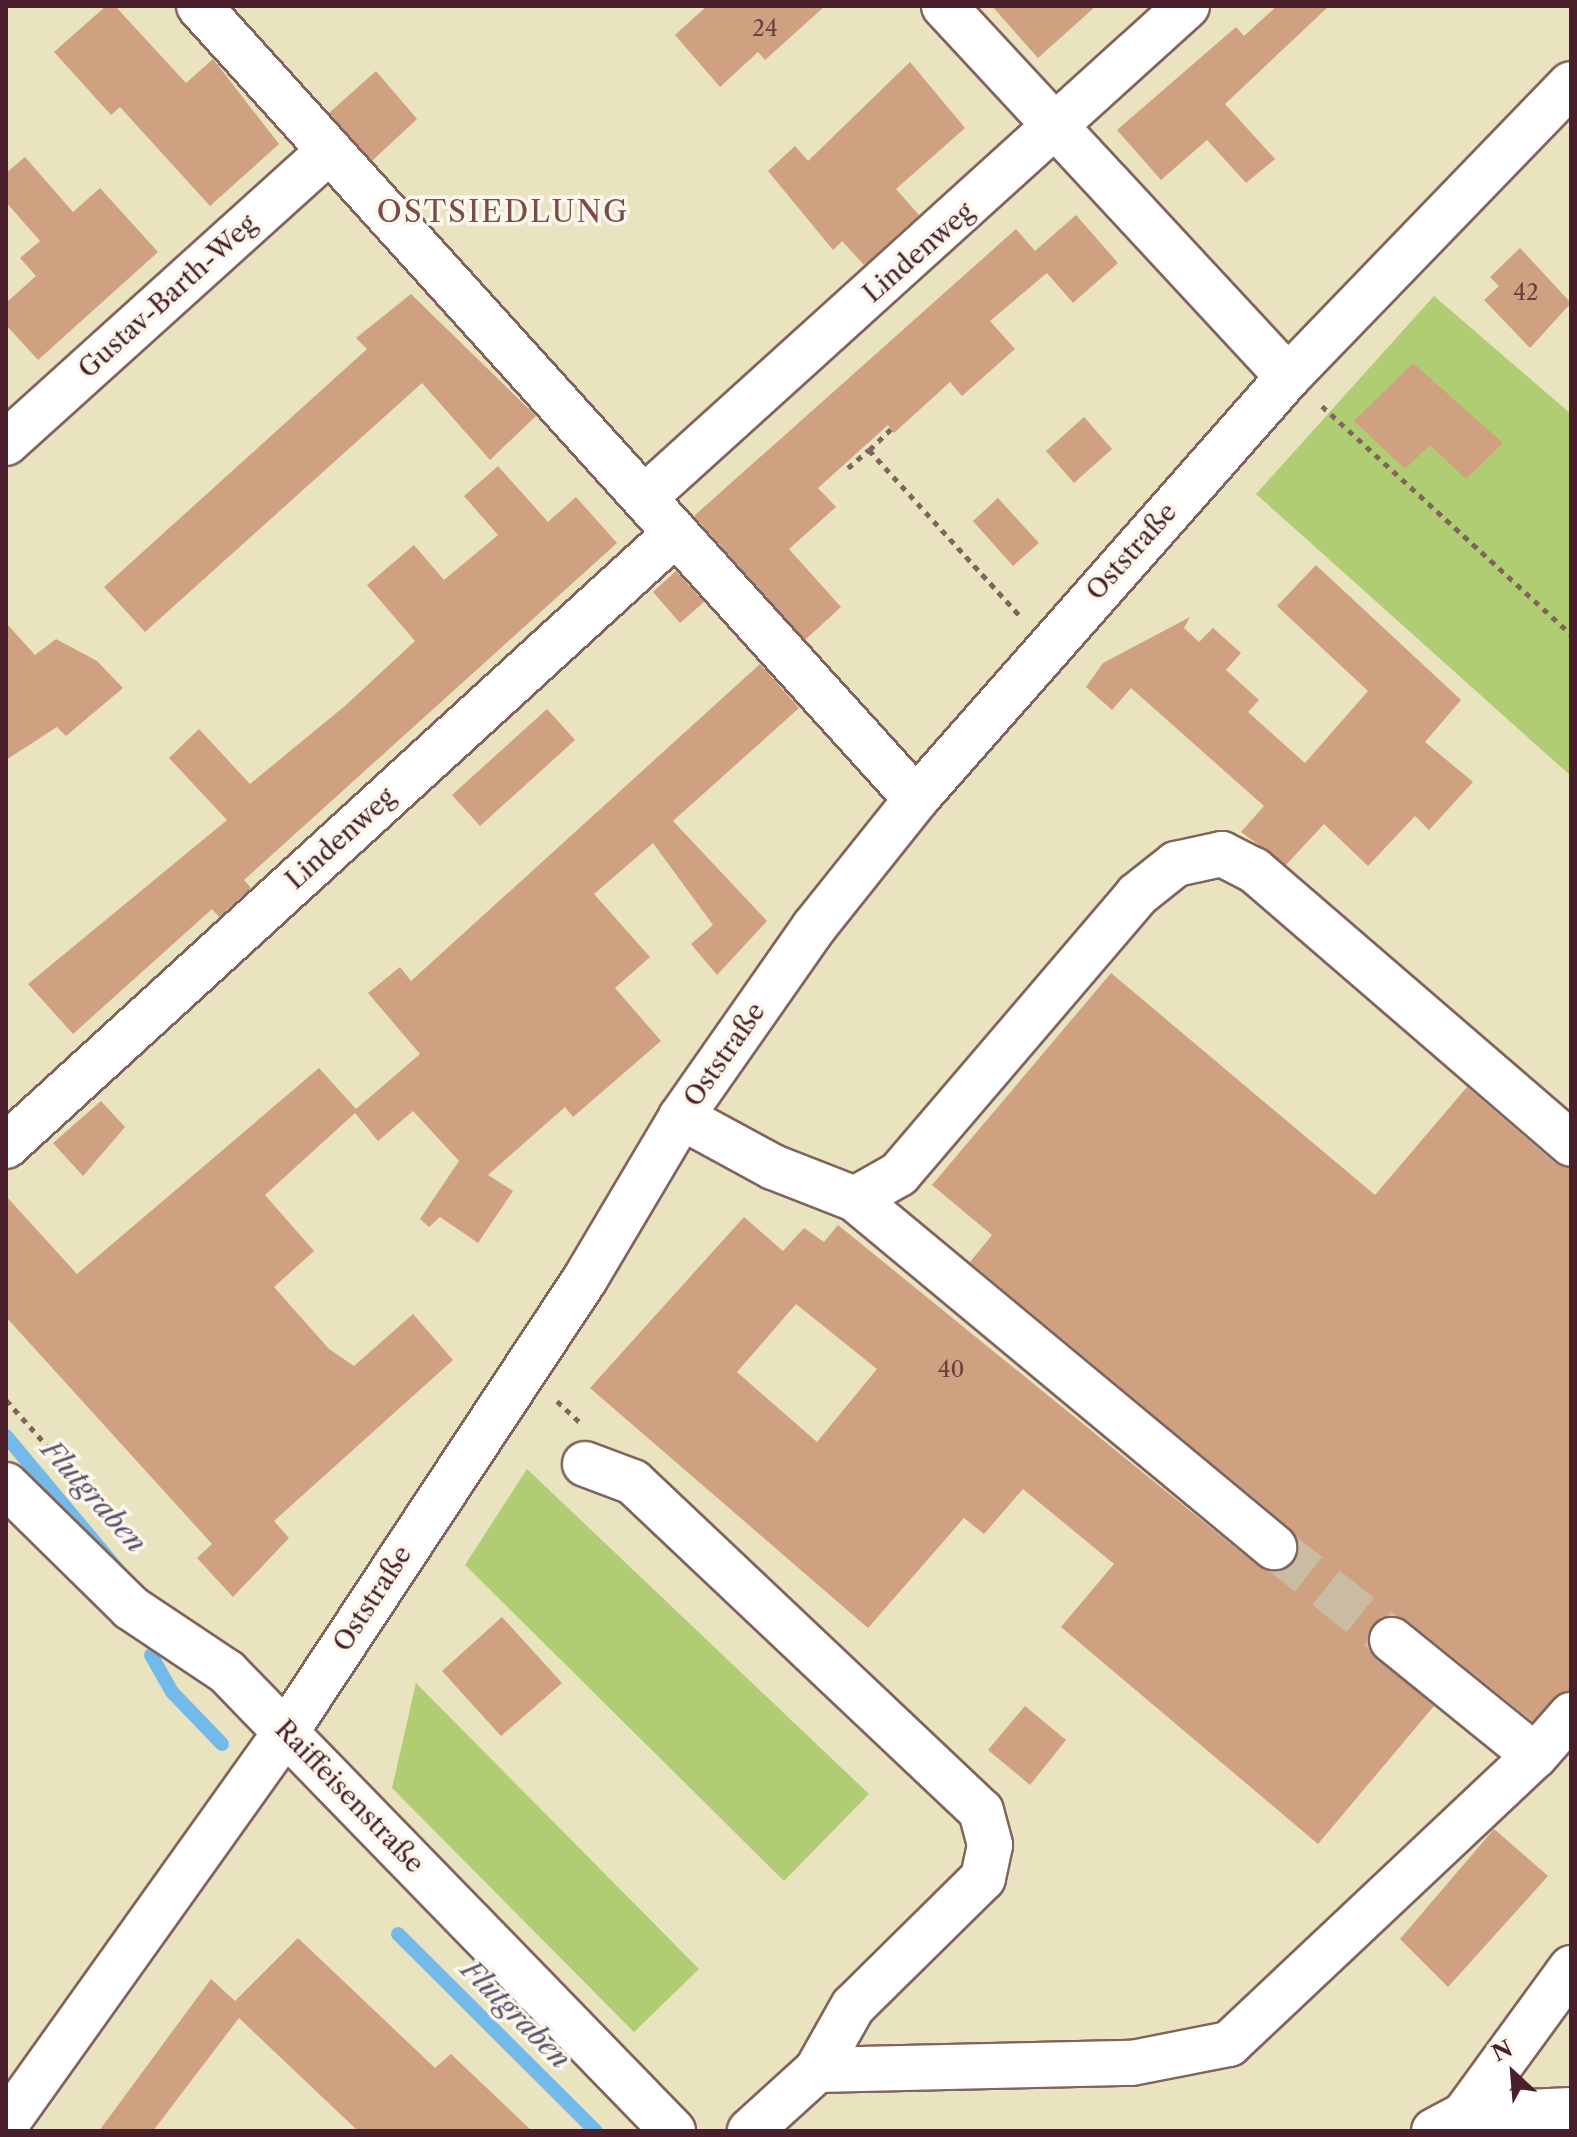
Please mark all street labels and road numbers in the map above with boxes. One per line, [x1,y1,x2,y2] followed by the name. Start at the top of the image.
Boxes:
[857,197,981,309] street label: Lindenweg
[73,209,263,385] street label: Gustav-Barth-Weg
[1080,497,1184,607] street label: Oststraße
[280,782,402,896] street label: Lindenweg
[678,997,772,1113] street label: Oststraße
[327,1540,419,1658] street label: Oststraße
[268,1714,430,1880] street label: Raiffeisenstraße

